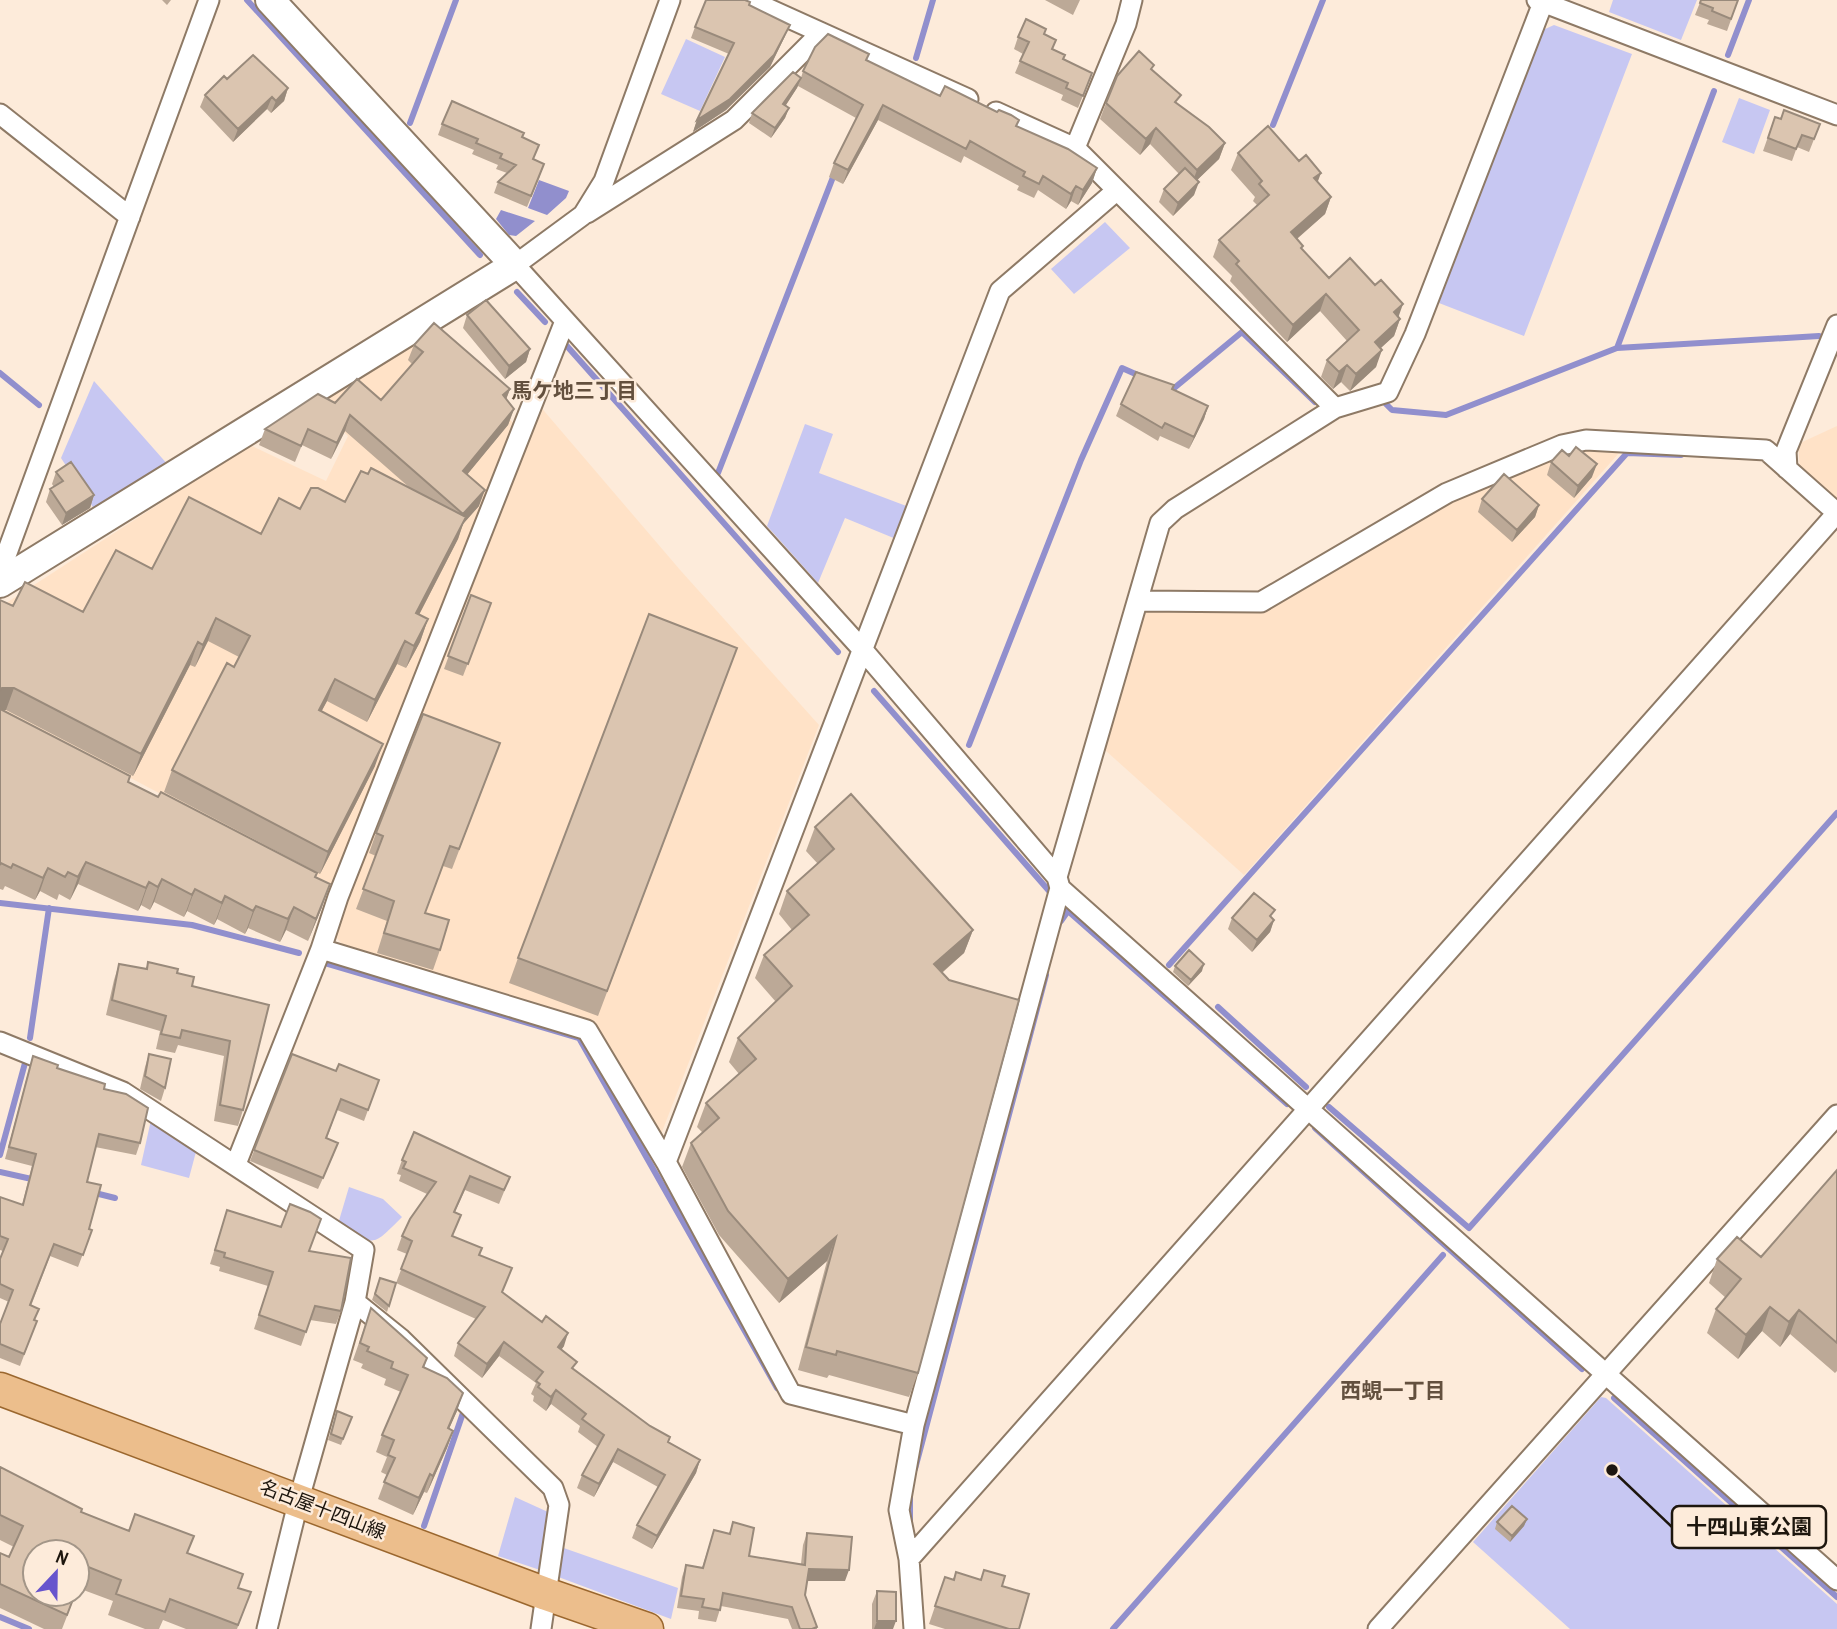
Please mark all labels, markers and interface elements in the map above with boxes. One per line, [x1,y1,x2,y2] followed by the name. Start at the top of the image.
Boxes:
[511,376,637,405] district label: 馬ケ地三丁目
[1341,1376,1446,1405] district label: 西蜆一丁目
[256,1473,390,1545] street label: 名古屋十四山線
[1672,1506,1826,1548] callout: 十四山東公園
[1686,1512,1812,1541] text: 十四山東公園
[21,1538,91,1608] north arrow
[52,1543,72,1571] text: N

